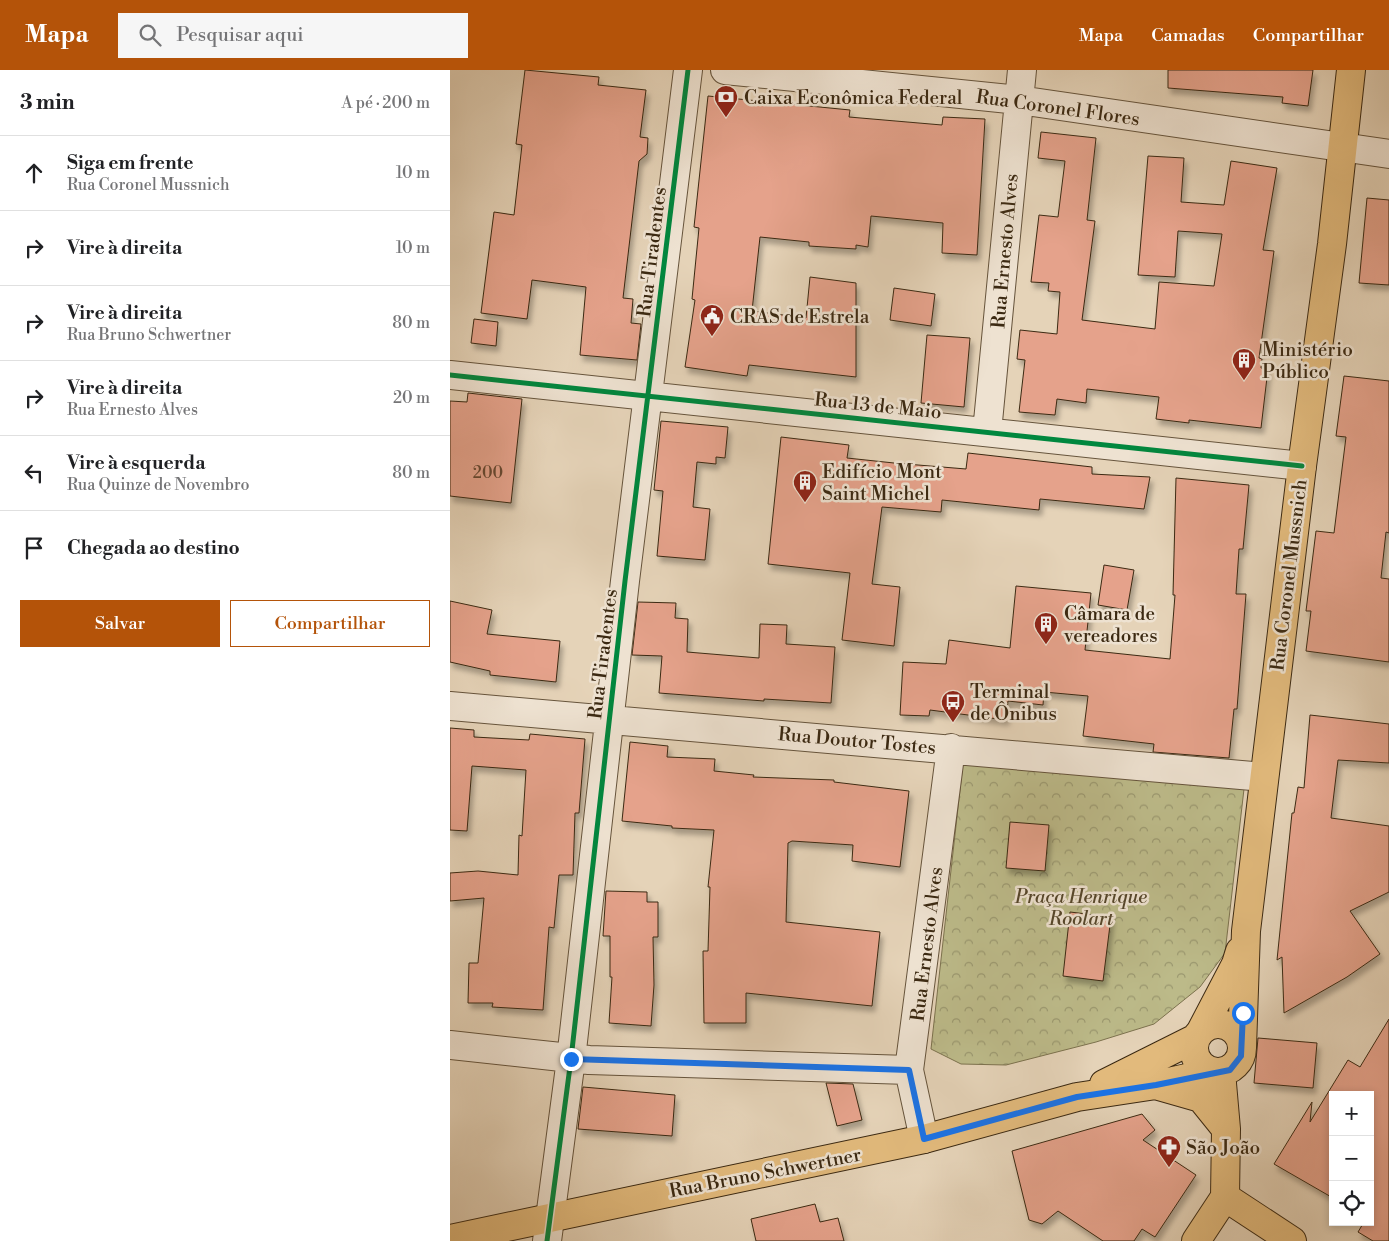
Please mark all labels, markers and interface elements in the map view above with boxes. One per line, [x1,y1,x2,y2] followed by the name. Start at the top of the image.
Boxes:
[118,13,468,58] search box
[25,20,88,50] text: Mapa
[136,21,164,49] icon: search
[176,23,304,47] text: Pesquisar aqui
[1079,24,1123,47] text: Mapa
[1151,24,1225,47] text: Camadas
[1253,24,1364,47] text: Compartilhar
[713,84,739,118] bank icon: Caixa Econômica Federal
[974,85,1141,131] street label: Rua Coronel Flores
[744,86,963,110] place label: Caixa Econômica Federal
[20,90,75,116] text: 3 min
[342,93,430,113] text: A pé · 200 m
[67,151,194,175] text: Siga em frente
[20,159,48,187] icon: ahead
[396,163,430,183] text: 10 m
[986,173,1024,330] street label: Rua Ernesto Alves
[67,175,230,195] text: Rua Coronel Mussnich
[632,186,672,319] street label: Rua Tiradentes
[20,234,48,262] icon: right
[67,236,182,260] text: Vire à direita
[396,238,430,258] text: 10 m
[67,301,182,325] text: Vire à direita
[699,303,725,337] public building icon: CRAS de Estrela
[730,305,870,329] place label: CRAS de Estrela
[20,309,48,337] icon: right
[392,313,430,333] text: 80 m
[67,325,231,345] text: Rua Bruno Schwertner
[1262,338,1353,384] place label: Ministério Público
[1231,347,1257,381] building icon: Ministério Público
[67,376,182,400] text: Vire à direita
[20,384,48,412] icon: right
[813,387,943,425] street label: Rua 13 de Maio
[393,388,430,408] text: 20 m
[67,400,198,420] text: Rua Ernesto Alves
[67,451,206,475] text: Vire à esquerda
[20,459,48,487] icon: left
[822,460,942,506] place label: Edifício Mont Saint Michel
[392,463,430,483] text: 80 m
[473,463,503,483] house number: 200
[792,469,818,503] building icon: Edifício Mont Saint Michel
[67,475,250,495] text: Rua Quinze de Novembro
[1265,478,1313,672] street label: Rua Coronel Mussnich
[20,534,48,562] icon: arrive
[67,536,240,560] text: Chegada ao destino
[583,588,623,721] street label: Rua Tiradentes
[20,600,220,647] button: Salvar
[230,600,430,647] button: Compartilhar
[1063,602,1157,648] place label: Câmara de vereadores
[1033,611,1059,645] building icon: Câmara de vereadores
[970,680,1057,726] place label: Terminal de Ônibus
[940,689,966,723] bus stop icon: Terminal de Ônibus
[777,722,937,760] street label: Rua Doutor Tostes
[906,865,948,1023] street label: Rua Ernesto Alves
[1014,885,1147,931] park label: Praça Henrique Roolart
[1232,1002,1255,1025] route start
[560,1048,583,1071] route end
[1329,1091,1374,1226] map controls
[1329,1091,1374,1136] button: +
[1156,1134,1182,1168] pharmacy icon: São João
[1186,1136,1260,1160] place label: São João
[1329,1136,1374,1181] button: −
[667,1143,863,1203] street label: Rua Bruno Schwertner
[1329,1181,1374,1226] button: locate

